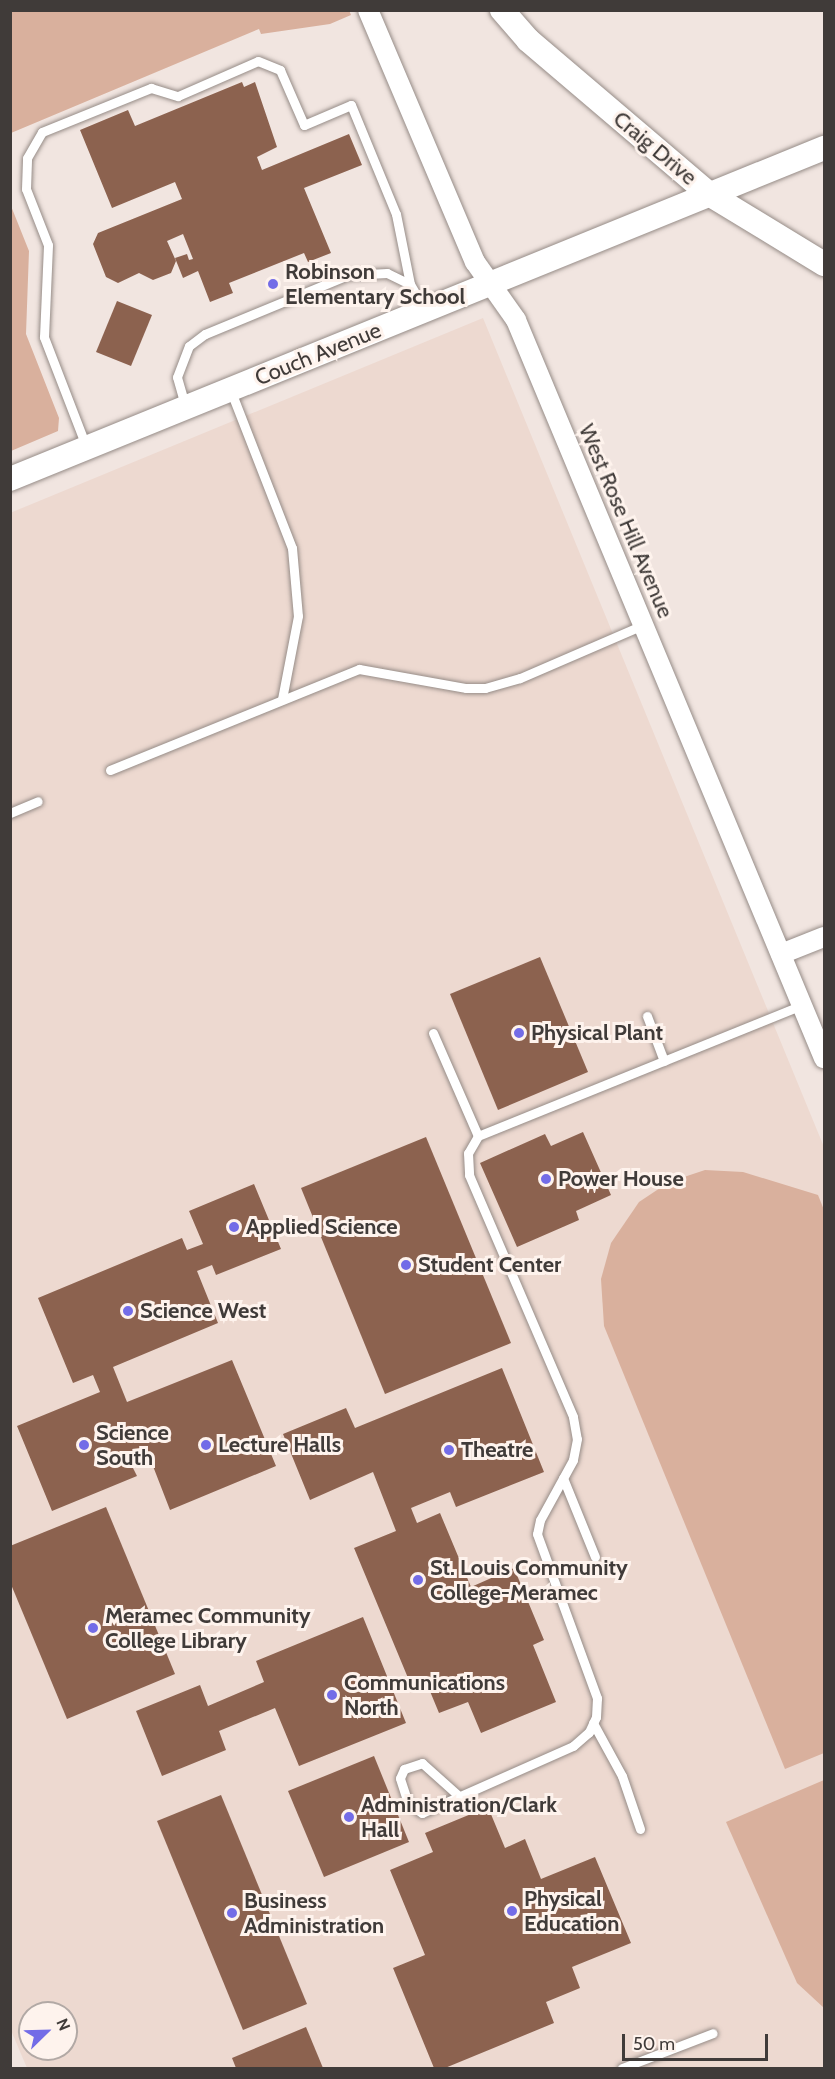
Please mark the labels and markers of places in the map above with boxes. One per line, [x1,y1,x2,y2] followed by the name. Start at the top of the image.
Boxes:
[285,258,465,310] place label: Robinson Elementary School
[266,277,280,291] marker: Robinson Elementary School
[531,1020,663,1046] place label: Physical Plant
[512,1026,526,1040] marker: Physical Plant
[558,1166,684,1192] place label: Power House
[539,1172,553,1186] marker: Power House
[246,1214,398,1240] place label: Applied Science
[227,1220,241,1234] marker: Applied Science
[418,1252,561,1278] place label: Student Center
[399,1258,413,1272] marker: Student Center
[140,1298,266,1324] place label: Science West
[121,1304,135,1318] marker: Science West
[96,1419,169,1470] place label: Science South
[218,1432,341,1458] place label: Lecture Halls
[461,1437,533,1463] place label: Theatre
[77,1438,91,1452] marker: Science South
[199,1438,213,1452] marker: Lecture Halls
[442,1443,456,1457] marker: Theatre
[430,1554,628,1606] place label: St. Louis Community College-Meramec
[411,1573,425,1587] marker: St. Louis Community College-Meramec
[105,1602,311,1654] place label: Meramec Community College Library
[86,1621,100,1635] marker: Meramec Community College Library
[344,1669,505,1720] place label: Communications North
[325,1688,339,1702] marker: Communications North
[361,1791,557,1843] place label: Administration/Clark Hall
[342,1810,356,1824] marker: Administration/Clark Hall
[524,1885,619,1936] place label: Physical Education
[244,1887,384,1939] place label: Business Administration
[505,1904,519,1918] marker: Physical Education
[225,1906,239,1920] marker: Business Administration

